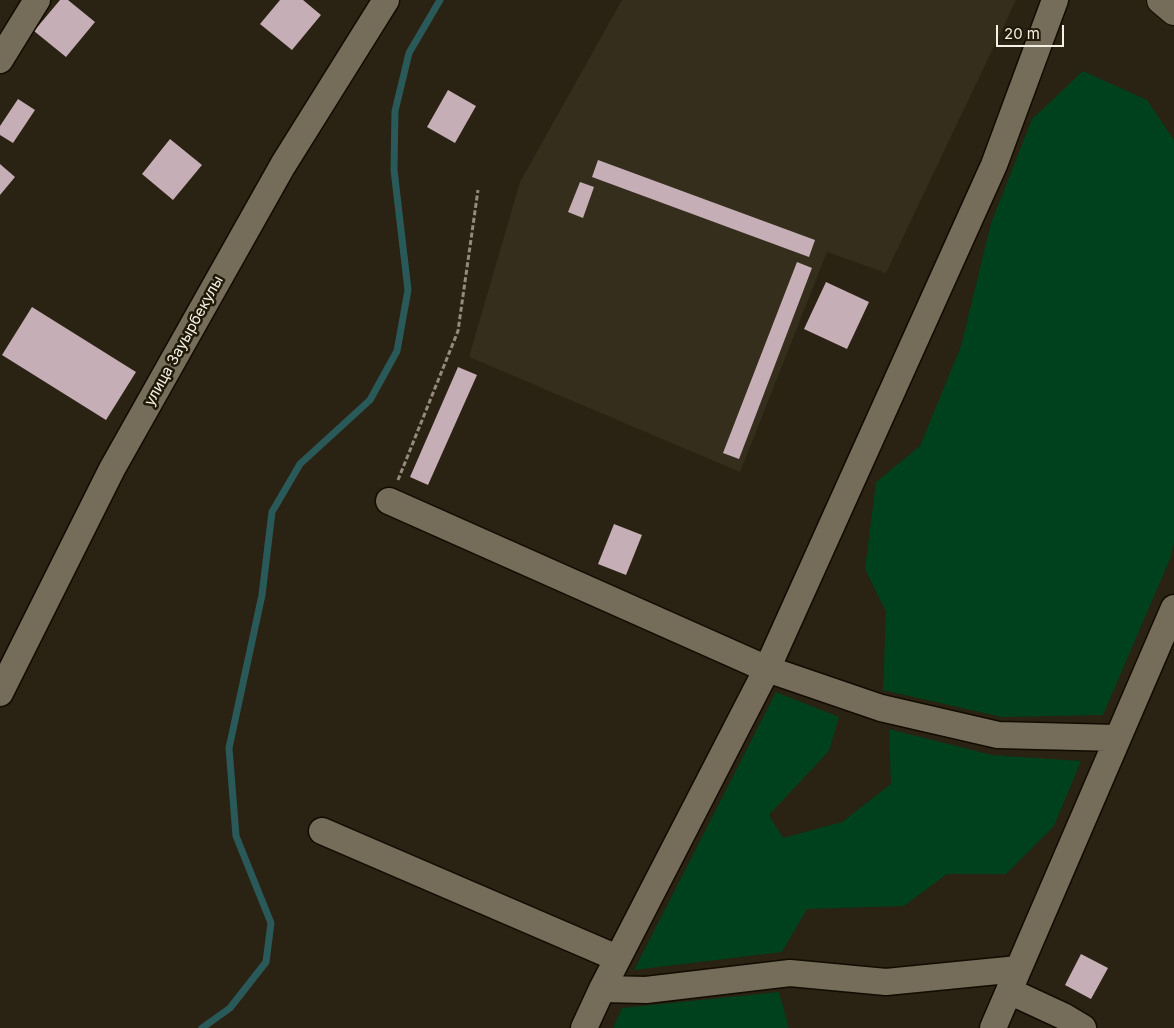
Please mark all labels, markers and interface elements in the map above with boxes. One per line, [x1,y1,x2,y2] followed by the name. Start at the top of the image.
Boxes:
[999,15,1066,47] scale bar
[1004,24,1040,43] text: 20 m
[141,273,227,409] street label: улица Зауырбекулы

